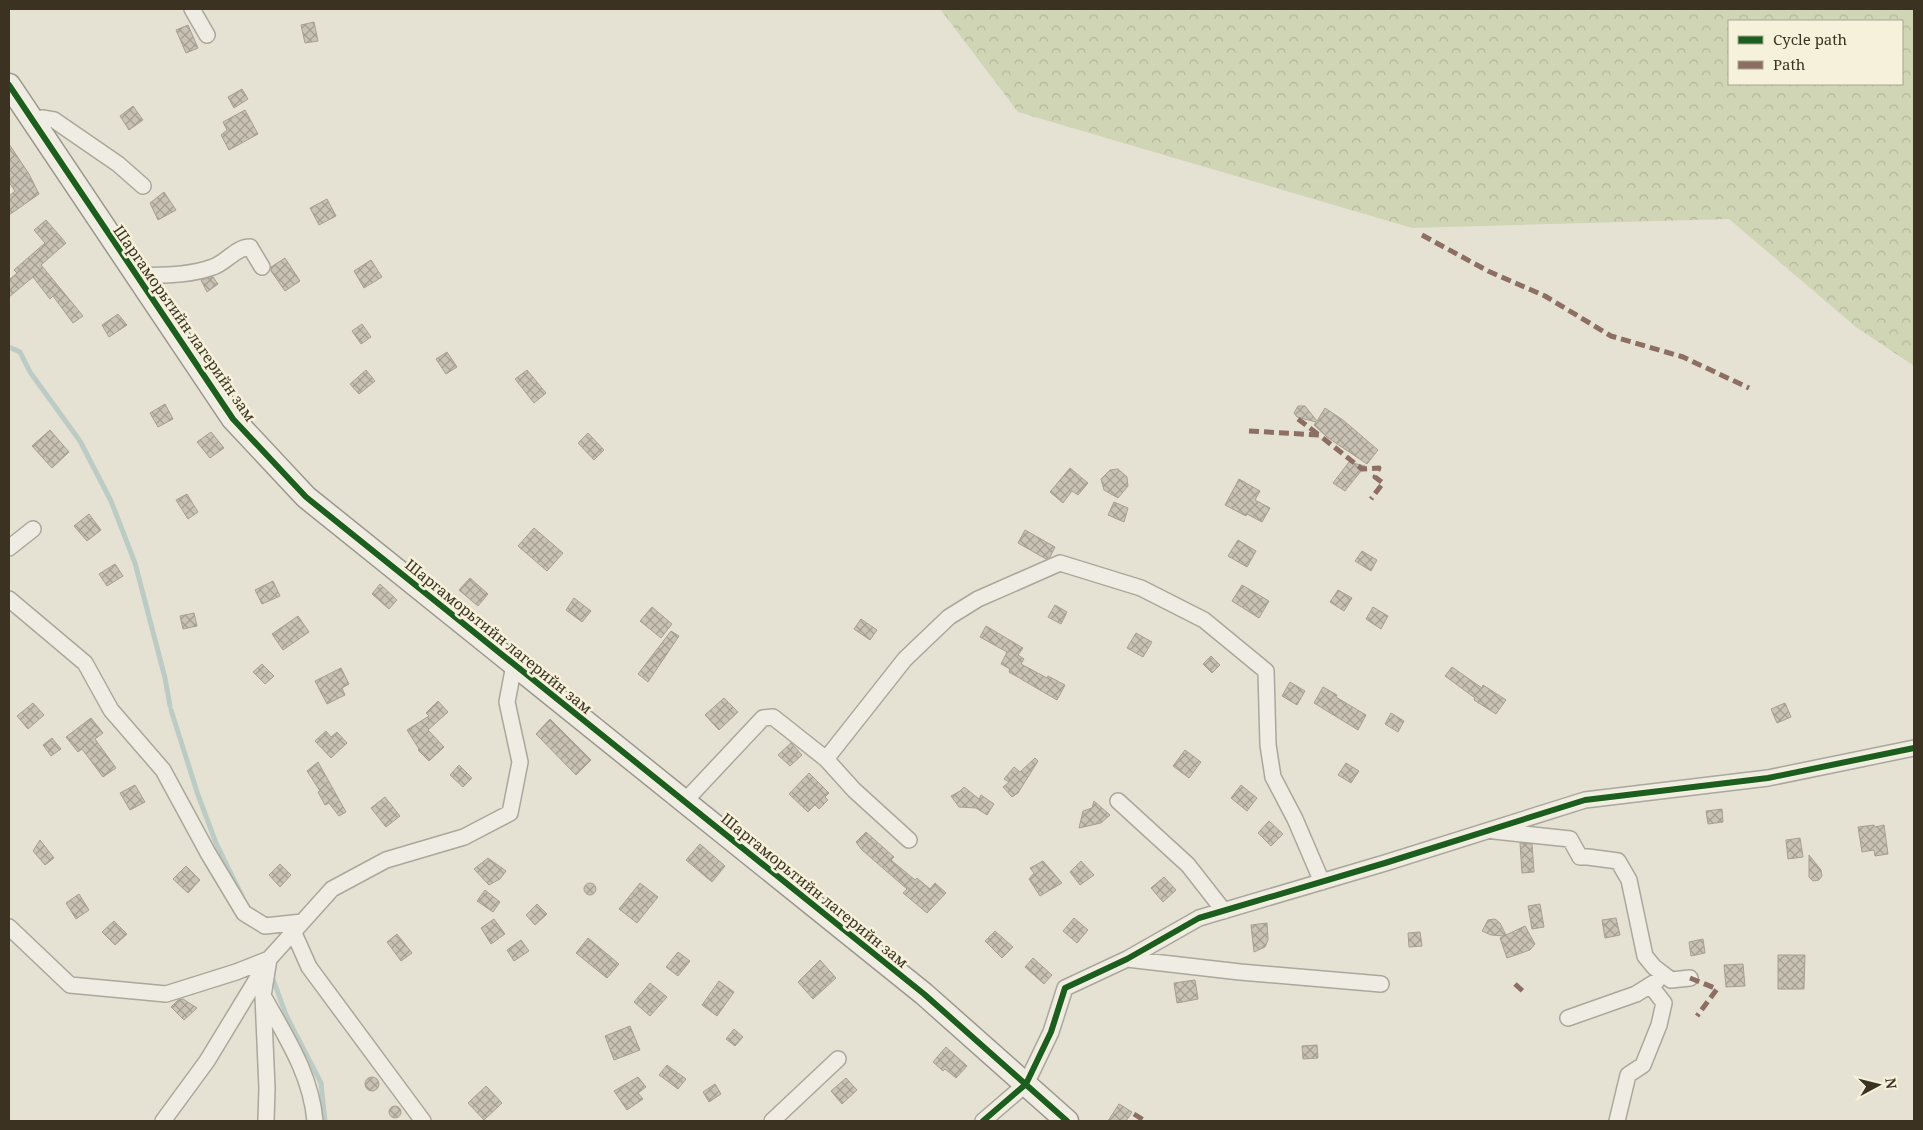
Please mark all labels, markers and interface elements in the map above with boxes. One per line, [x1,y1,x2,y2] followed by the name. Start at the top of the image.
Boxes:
[1728,20,1903,85] legend
[1773,29,1848,49] text: Cycle path
[1773,54,1806,74] text: Path
[109,221,261,425] street label: Шаргаморьтийн лагерийн зам
[401,554,597,718] street label: Шаргаморьтийн лагерийн зам
[717,808,913,972] street label: Шаргаморьтийн лагерийн зам
[1853,1060,1903,1110] north arrow
[1881,1077,1902,1090] text: N

